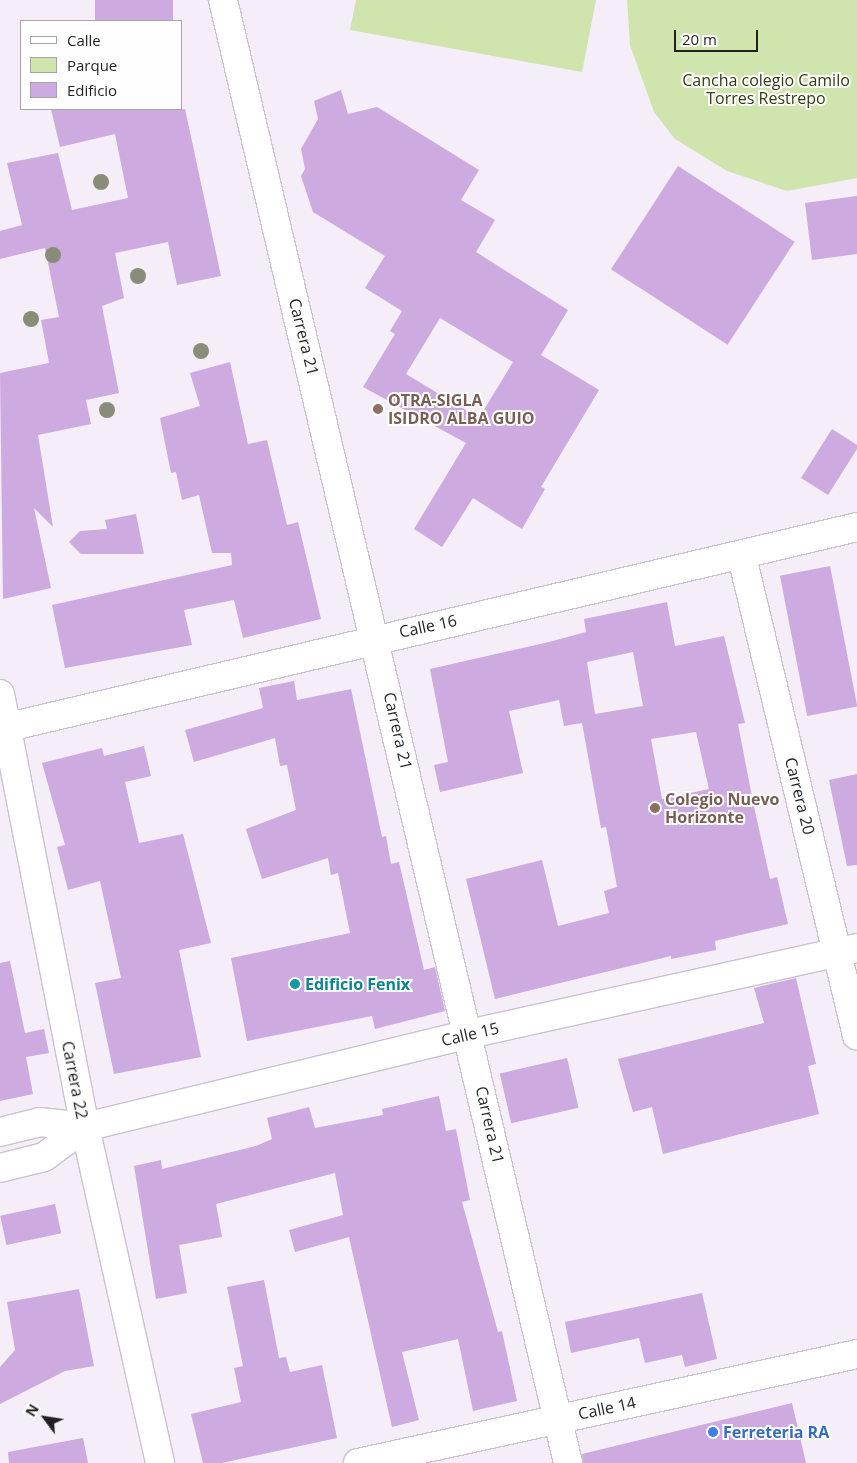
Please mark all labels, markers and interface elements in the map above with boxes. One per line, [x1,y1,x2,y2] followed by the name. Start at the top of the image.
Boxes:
[20,20,182,110] legend
[677,20,761,52] scale bar
[682,29,717,49] text: 20 m
[67,30,101,50] text: Calle
[67,55,117,75] text: Parque
[682,70,850,108] park label: Cancha colegio Camilo Torres Restrepo
[67,80,117,100] text: Edificio
[285,296,323,378] street label: Carrera 21
[388,390,534,428] place label: OTRA-SIGLA ISIDRO ALBA GUIO
[372,403,384,415] marker: OTRA-SIGLA ISIDRO ALBA GUIO
[397,611,459,641] street label: Calle 16
[380,690,416,772] street label: Carrera 21
[781,755,819,837] street label: Carrera 20
[665,789,779,827] place label: Colegio Nuevo Horizonte
[649,802,661,814] marker: Colegio Nuevo Horizonte
[305,974,410,994] place label: Edificio Fenix
[289,978,301,990] marker: Edificio Fenix
[439,1018,501,1050] street label: Calle 15
[58,1039,92,1121] street label: Carrera 22
[472,1084,508,1166] street label: Carrera 21
[20,1393,70,1443] north arrow
[576,1393,638,1423] street label: Calle 14
[21,1400,43,1420] text: N
[723,1422,829,1442] place label: Ferreteria RA
[707,1426,719,1438] marker: Ferreteria RA

